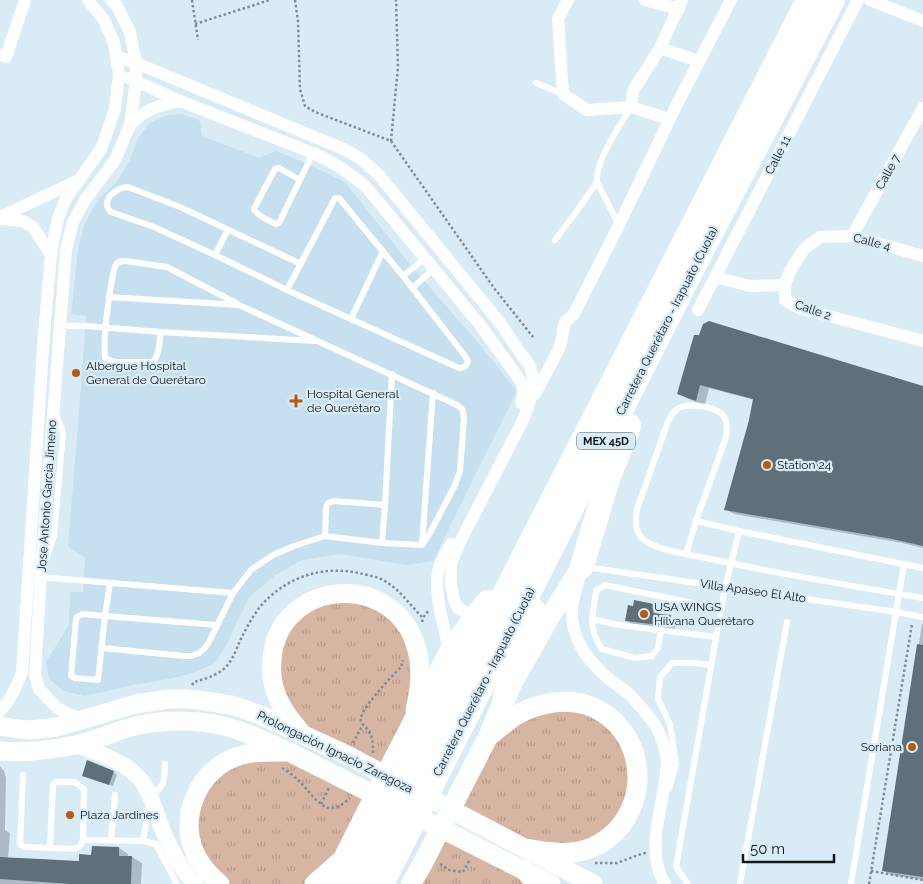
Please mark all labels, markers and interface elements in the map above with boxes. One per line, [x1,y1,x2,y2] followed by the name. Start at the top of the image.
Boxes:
[762,133,794,177] street label: Calle 11
[873,152,904,192] street label: Calle 7
[613,224,721,418] street label: Carretera Querétaro - Irapuato (Cuota)
[852,231,893,253] street label: Calle 4
[793,297,833,323] street label: Calle 2
[86,359,206,387] place label: Albergue Hospital General de Querétaro
[70,367,82,379] marker: Albergue Hospital General de Querétaro
[307,387,400,415] place label: Hospital General de Querétaro
[289,394,303,408] marker: Hospital General de Querétaro
[35,419,59,573] street label: Jose Antonio Garcia Jimeno
[577,432,635,450] road number: MEX 45D
[777,458,832,472] place label: Station 24
[761,459,773,471] marker: Station 24
[699,577,807,605] street label: Villa Apaseo El Alto
[430,585,538,779] street label: Carretera Querétaro - Irapuato (Cuota)
[654,600,754,628] place label: USA WINGS Hilvana Querétaro
[638,608,650,620] marker: USA WINGS Hilvana Querétaro
[255,708,415,796] street label: Prolongación Ignacio Zaragoza
[861,740,902,754] place label: Soriana
[906,741,918,753] marker: Soriana
[80,808,159,822] place label: Plaza Jardines
[64,809,76,821] marker: Plaza Jardines
[743,832,834,864] scale bar
[750,840,785,858] text: 50 m

